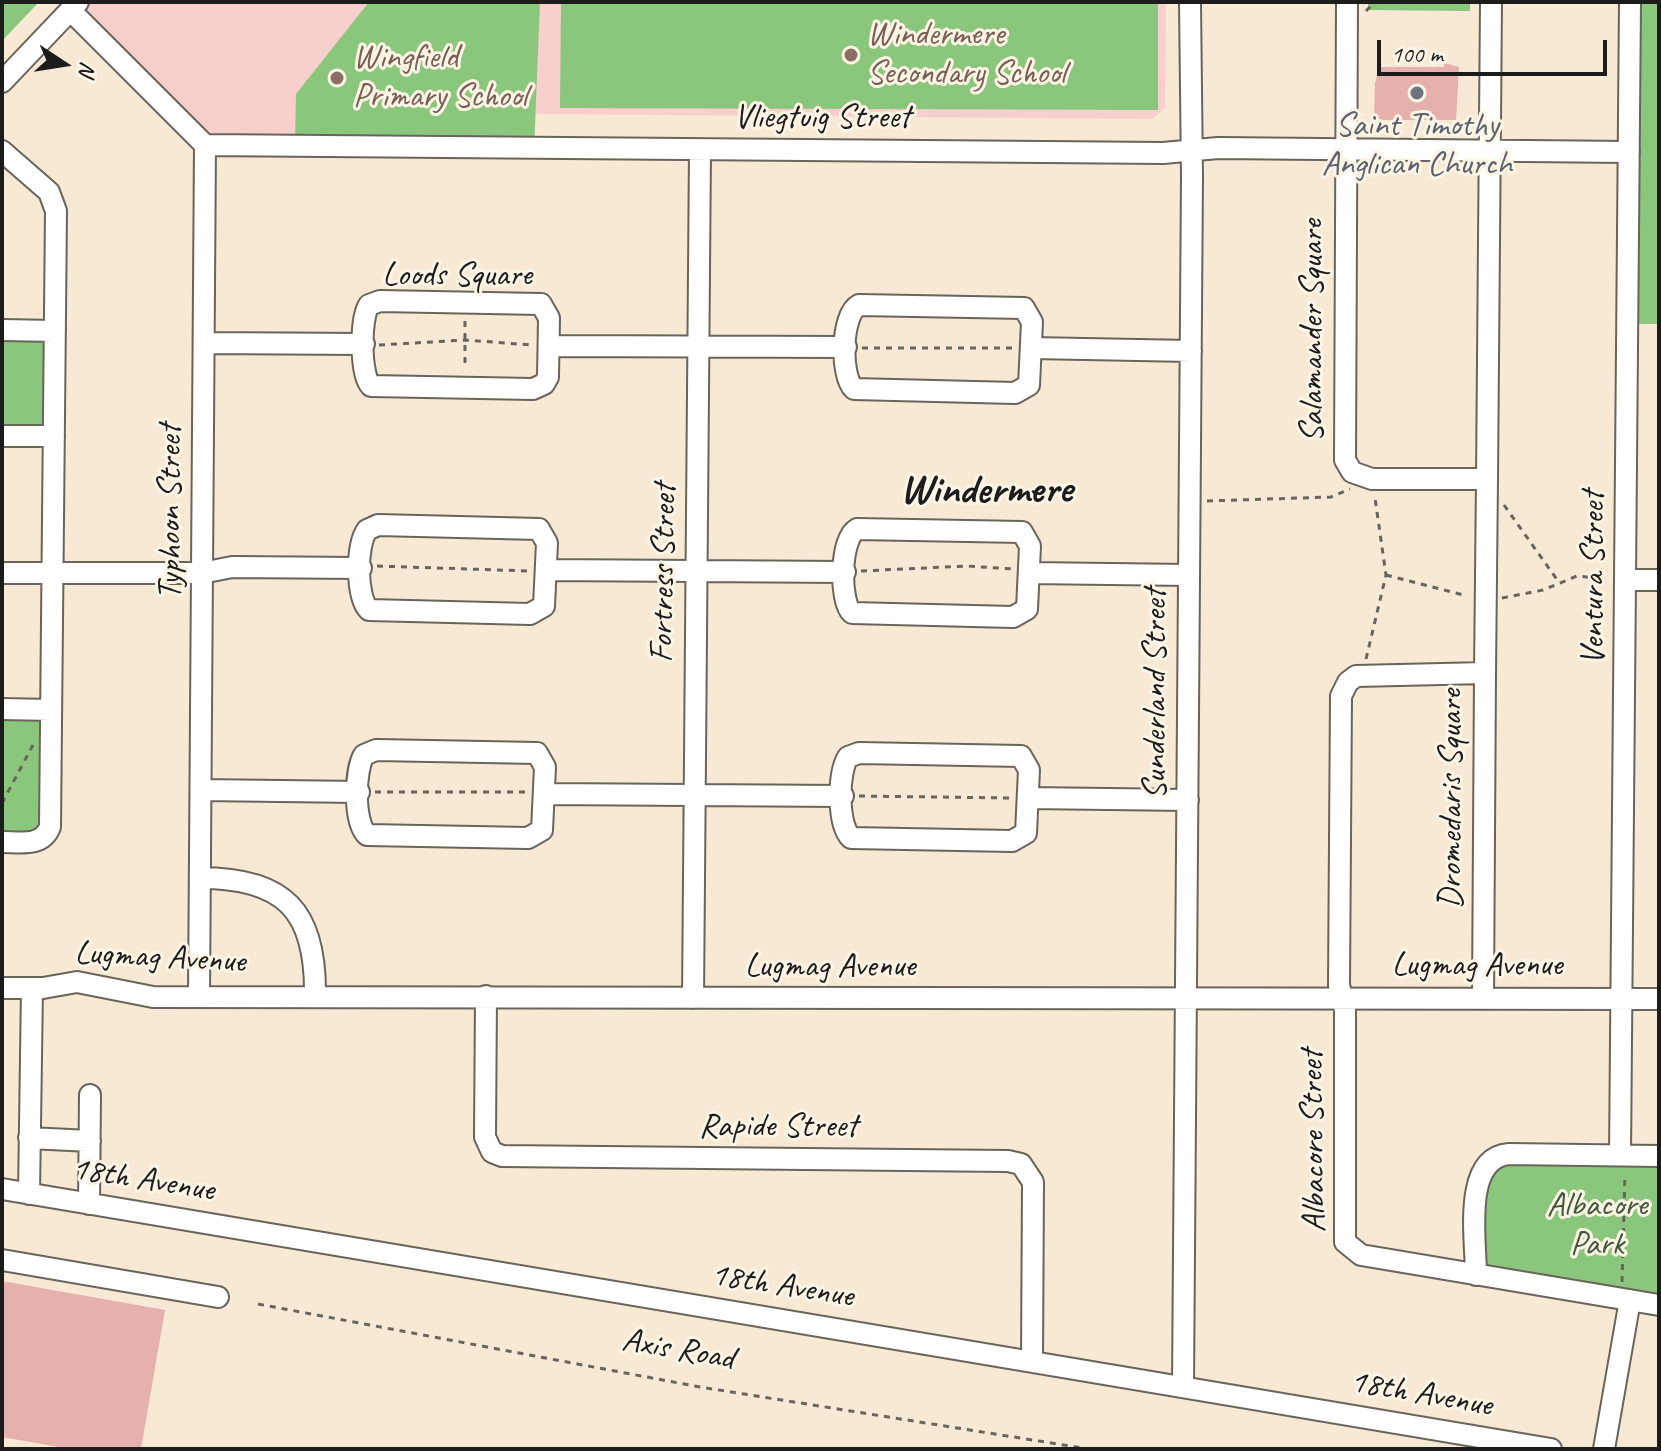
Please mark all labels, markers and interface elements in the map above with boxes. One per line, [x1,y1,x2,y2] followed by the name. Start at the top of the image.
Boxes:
[867,15,1066,94] place label: Windermere Secondary School
[24,24,104,104] north arrow
[1381,24,1611,74] scale bar
[353,38,527,118] place label: Wingfield Primary School
[1391,39,1443,69] text: 100 m
[842,46,860,64] marker: Windermere Secondary School
[72,59,103,79] text: N
[328,69,346,87] marker: Wingfield Primary School
[1408,84,1426,102] marker: Saint Timothy Anglican Church
[734,98,910,138] street label: Vliegtuig Street
[1322,106,1512,186] place label: Saint Timothy Anglican Church
[1293,219,1333,443] street label: Salamander Square
[382,256,532,296] street label: Loods Square
[151,424,191,600] street label: Typhoon Street
[900,466,1072,516] district label: Windermere
[642,483,686,663] street label: Fortress Street
[1574,491,1614,665] street label: Ventura Street
[1136,588,1176,800] street label: Sunderland Street
[1432,689,1472,909] street label: Dromedaris Square
[74,933,246,983] street label: Lugmag Avenue
[1392,946,1562,986] street label: Lugmag Avenue
[745,947,915,987] street label: Lugmag Avenue
[1292,1049,1336,1233] street label: Albacore Street
[699,1107,857,1147] street label: Rapide Street
[69,1149,217,1211] street label: 18th Avenue
[1547,1186,1647,1266] park label: Albacore Park
[708,1255,856,1317] street label: 18th Avenue
[619,1320,737,1380] street label: Axis Road
[1347,1361,1495,1427] street label: 18th Avenue

